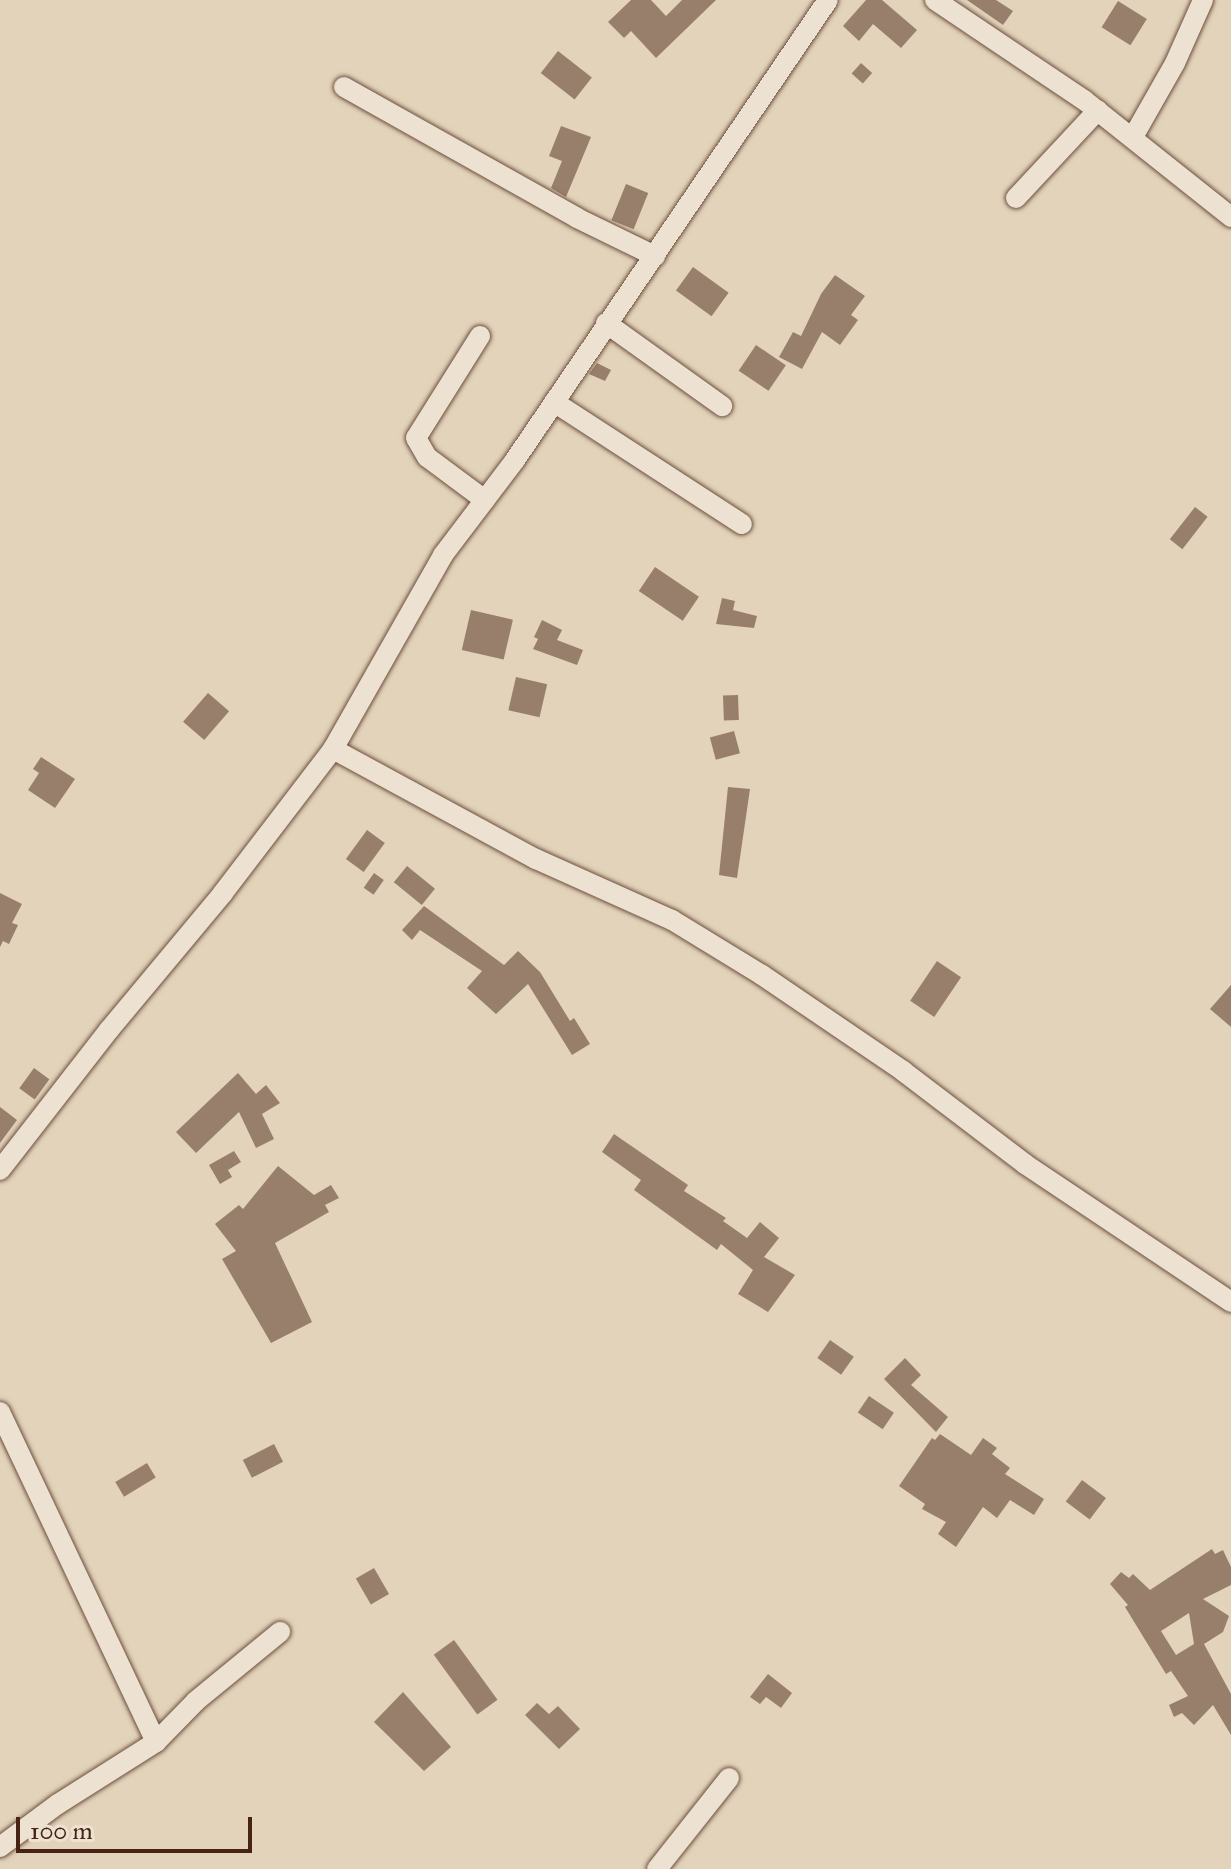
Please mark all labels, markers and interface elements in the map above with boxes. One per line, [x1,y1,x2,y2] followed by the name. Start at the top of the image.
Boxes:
[20,1801,256,1851] scale bar
[30,1816,93,1846] text: 100 m

